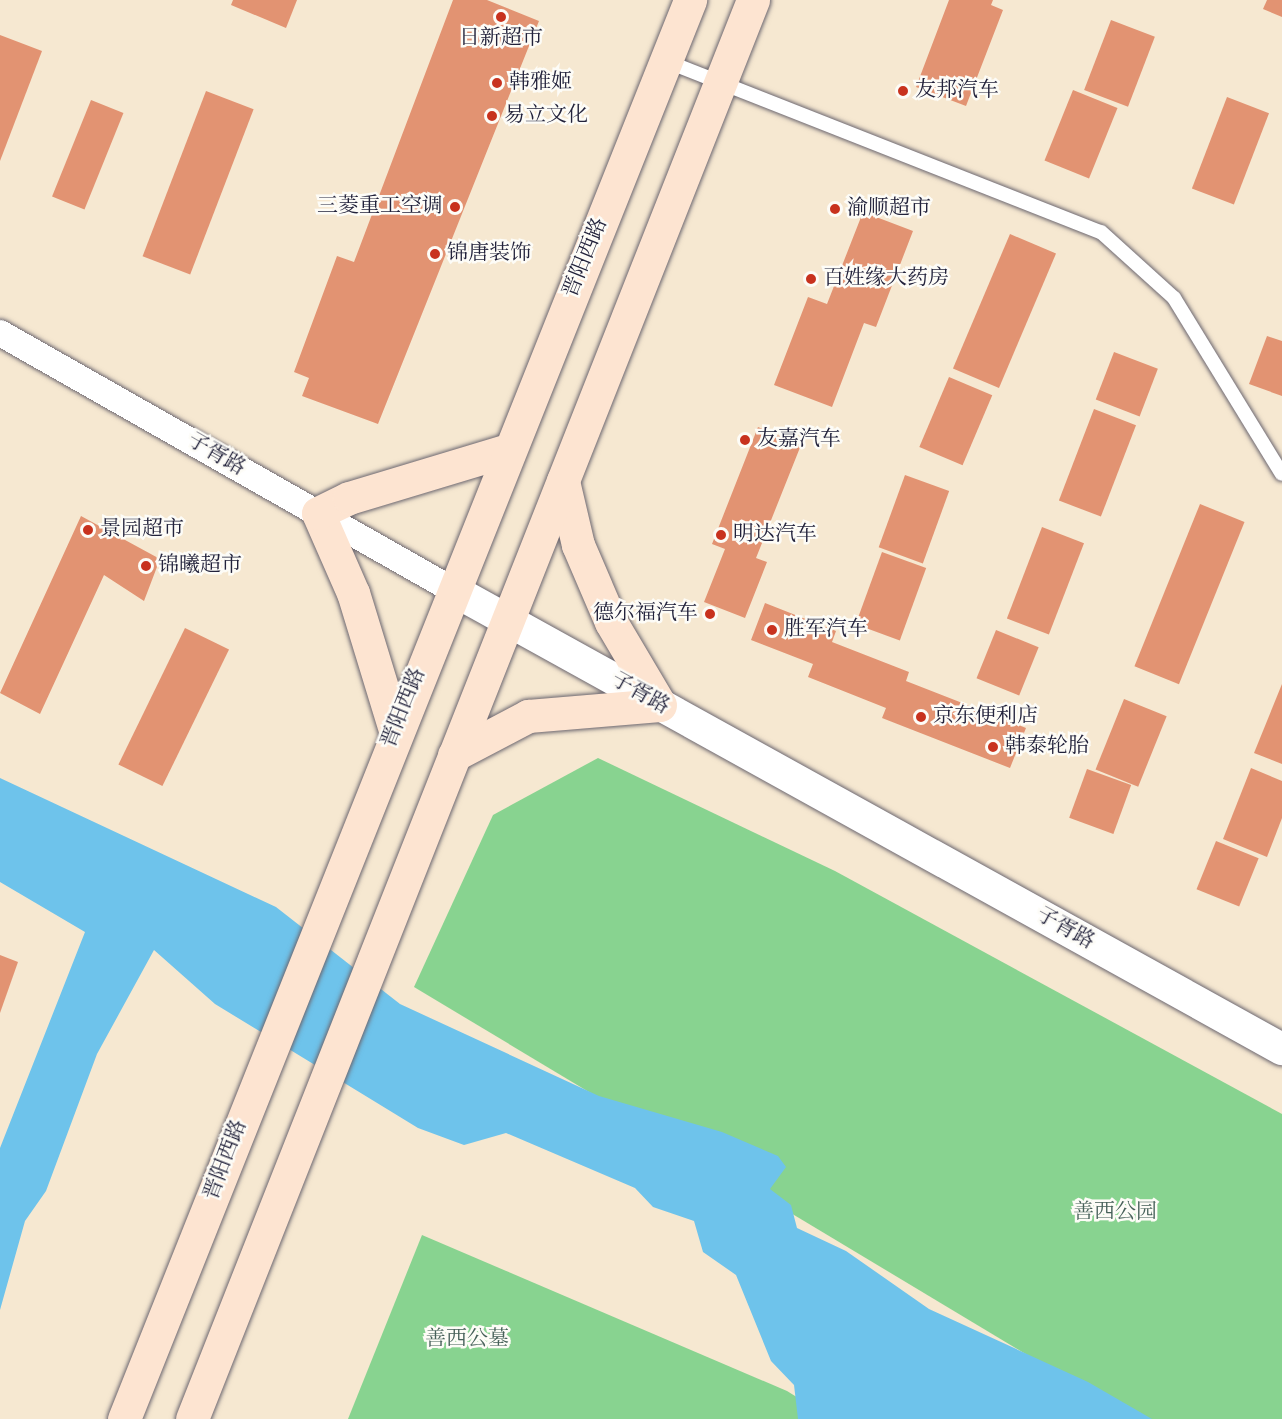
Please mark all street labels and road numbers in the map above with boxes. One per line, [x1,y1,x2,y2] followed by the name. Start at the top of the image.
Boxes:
[559,214,613,302] street label: 晋阳西路
[182,428,250,482] street label: 子胥路
[377,664,431,752] street label: 晋阳西路
[606,668,674,720] street label: 子胥路
[1031,903,1099,955] street label: 子胥路
[199,1116,253,1204] street label: 晋阳西路

